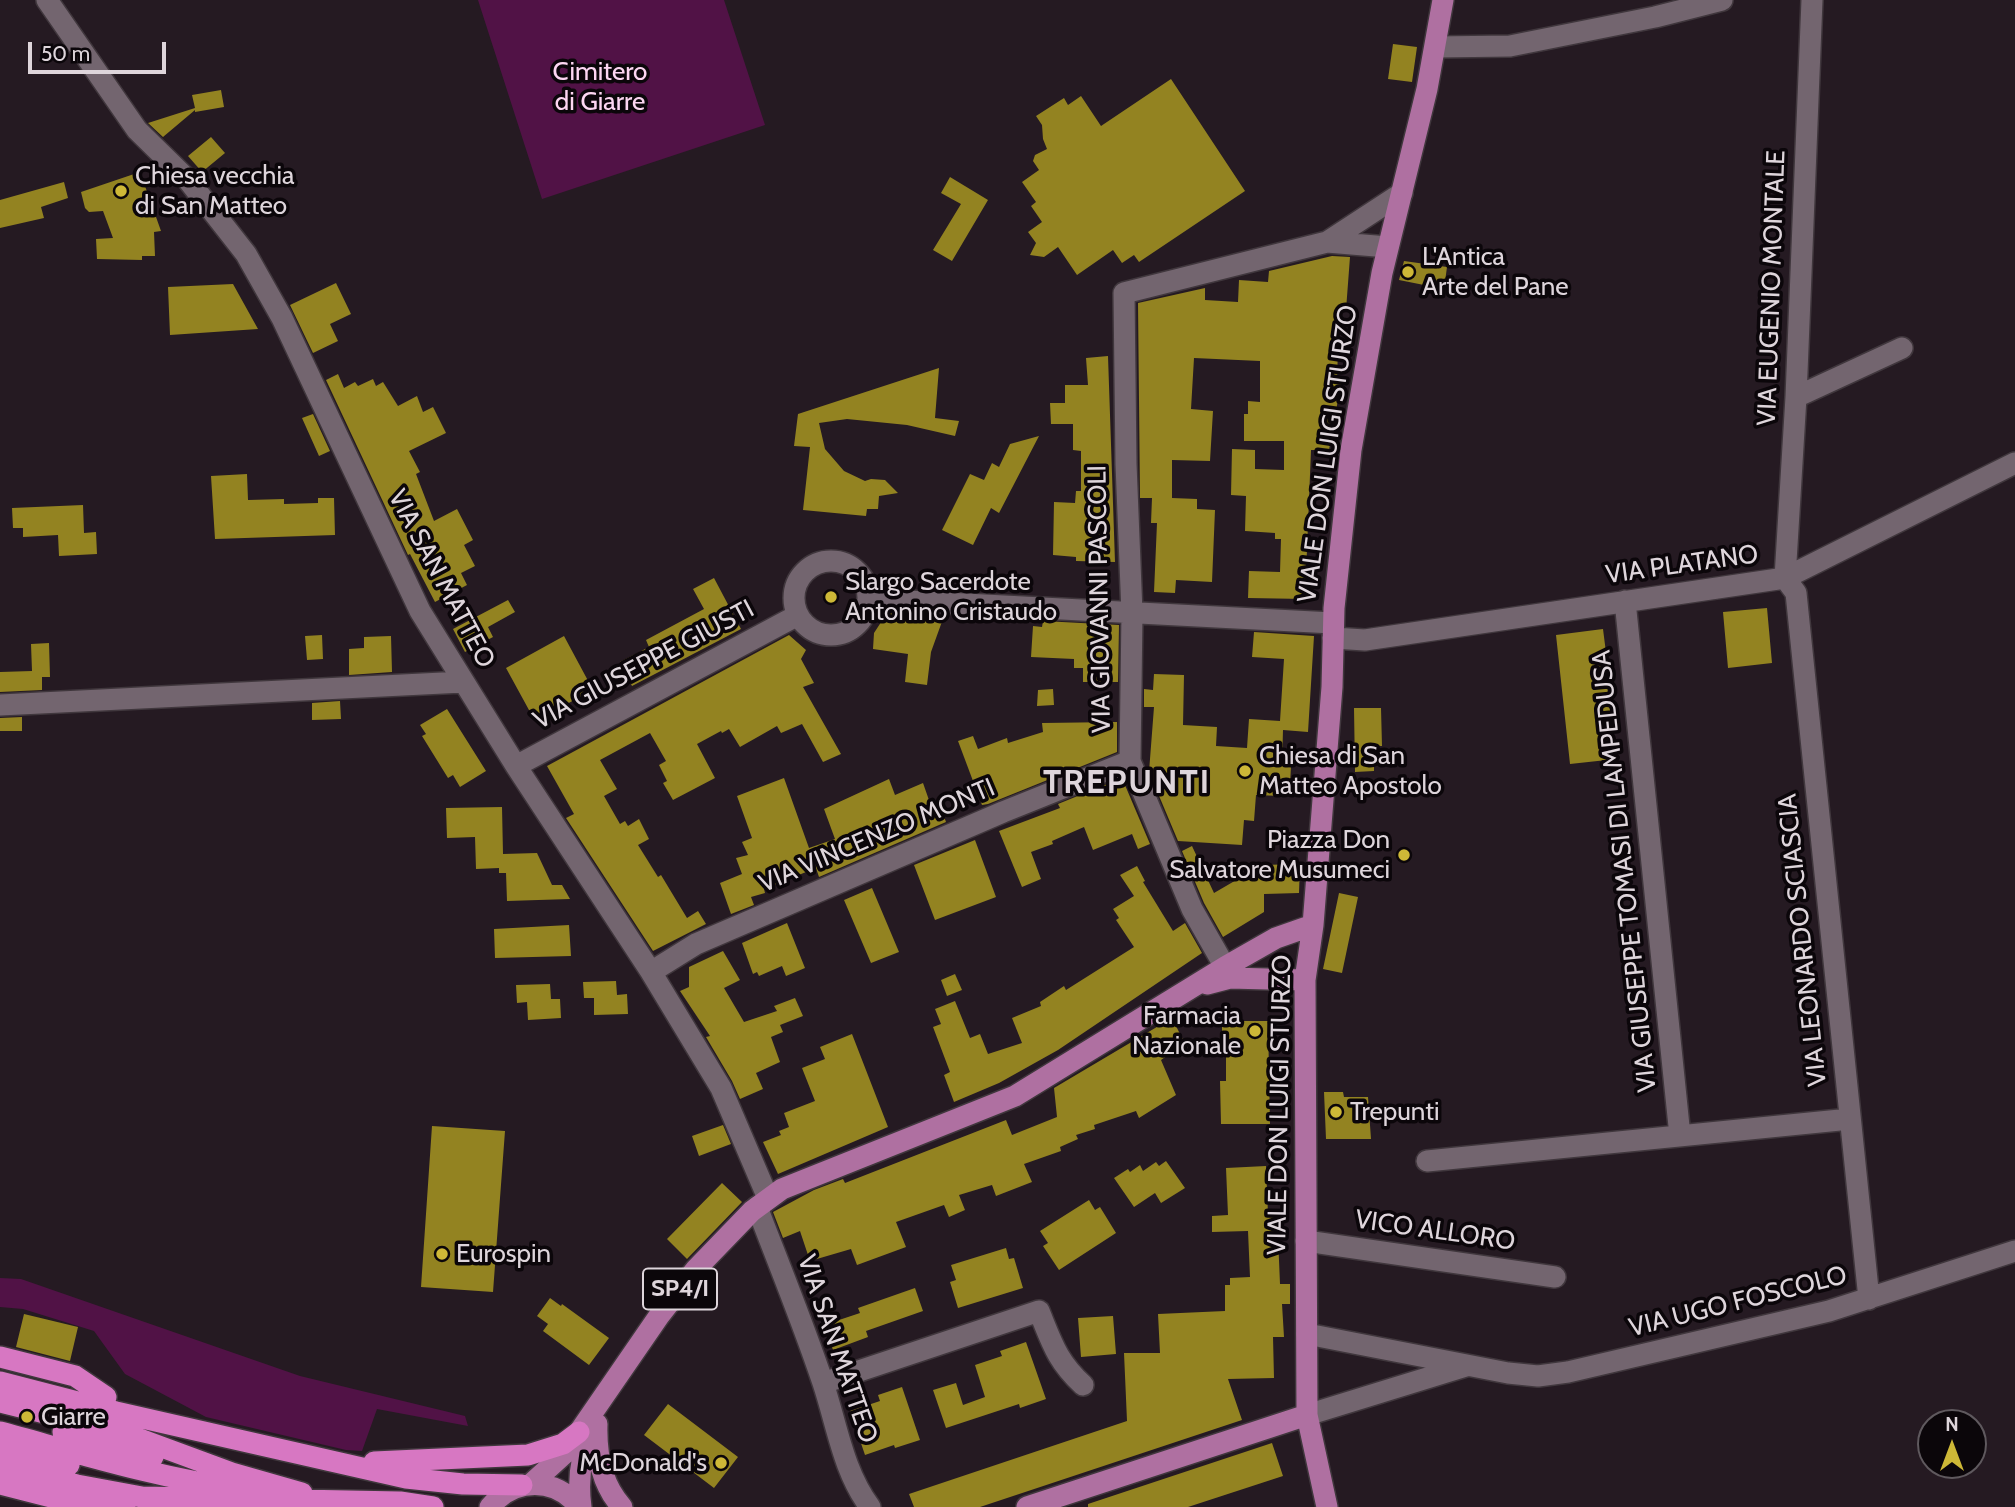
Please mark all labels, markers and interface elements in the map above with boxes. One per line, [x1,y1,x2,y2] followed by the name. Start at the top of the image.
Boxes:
[32,28,170,72] scale bar
[41,41,90,66] text: 50 m
[553,56,647,118] park label: Cimitero di Giarre
[1752,150,1792,426] street label: VIA EUGENIO MONTALE
[135,160,294,222] place label: Chiesa vecchia di San Matteo
[113,183,129,199] marker: Chiesa vecchia di San Matteo
[1422,241,1569,302] place label: L'Antica Arte del Pane
[1400,264,1416,280] marker: L'Antica Arte del Pane
[1292,303,1364,605] street label: VIALE DON LUIGI STURZO
[1082,465,1118,733] street label: VIA GIOVANNI PASCOLI
[381,485,501,673] street label: VIA SAN MATTEO
[1604,539,1760,591] street label: VIA PLATANO
[845,566,1057,628] place label: Slargo Sacerdote Antonino Cristaudo
[823,589,839,605] marker: Slargo Sacerdote Antonino Cristaudo
[528,594,760,736] street label: VIA GIUSEPPE GIUSTI
[1586,648,1664,1094] street label: VIA GIUSEPPE TOMASI DI LAMPEDUSA
[1259,740,1442,802] place label: Chiesa di San Matteo Apostolo
[1044,763,1210,803] district label: TREPUNTI
[1237,763,1253,779] marker: Chiesa di San Matteo Apostolo
[754,772,1000,900] street label: VIA VINCENZO MONTI
[1772,792,1834,1088] street label: VIA LEONARDO SCIASCIA
[1169,824,1390,886] place label: Piazza Don Salvatore Musumeci
[1396,847,1412,863] marker: Piazza Don Salvatore Musumeci
[1262,955,1298,1255] street label: VIALE DON LUIGI STURZO
[1132,1000,1241,1062] place label: Farmacia Nazionale
[1247,1023,1263,1039] marker: Farmacia Nazionale
[1350,1096,1439,1128] place label: Trepunti
[1328,1104,1344,1120] marker: Trepunti
[1353,1204,1517,1258] street label: VICO ALLORO
[456,1238,551,1270] place label: Eurospin
[434,1246,450,1262] marker: Eurospin
[790,1251,884,1447] street label: VIA SAN MATTEO
[1626,1260,1850,1344] street label: VIA UGO FOSCOLO
[643,1268,717,1310] road number: SP4/I
[41,1401,106,1433] place label: Giarre
[19,1409,35,1425] marker: Giarre
[1917,1409,1987,1479] north arrow
[1945,1413,1959,1436] text: N
[579,1447,707,1479] place label: McDonald's
[713,1455,729,1471] marker: McDonald's

